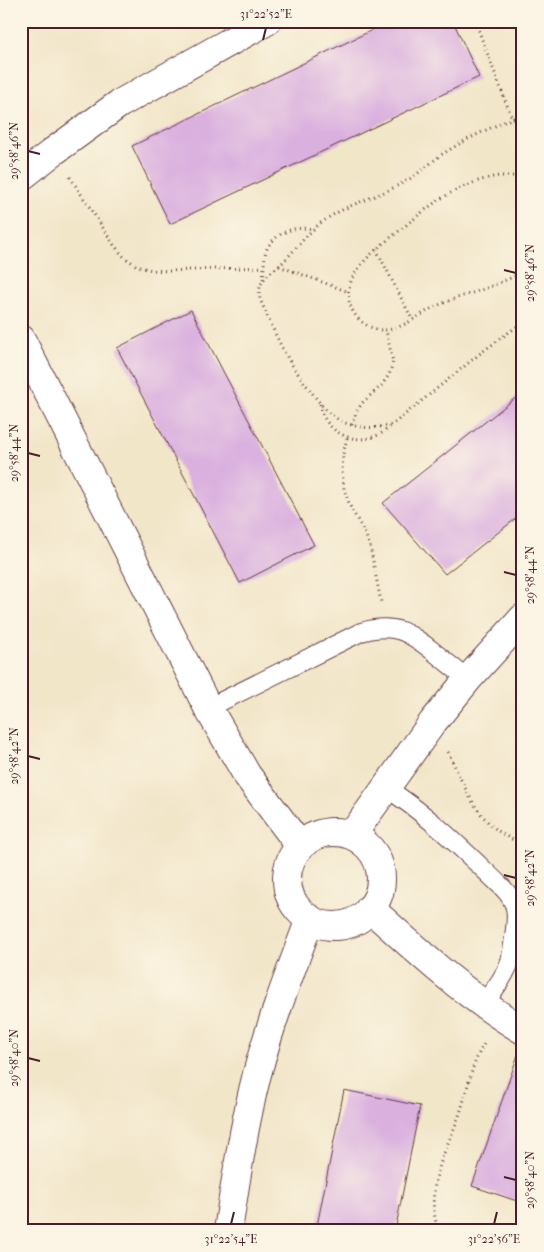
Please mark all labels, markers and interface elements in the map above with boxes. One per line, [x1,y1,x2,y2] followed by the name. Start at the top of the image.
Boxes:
[240,7,292,21] text: 31°22'52"E
[7,122,21,180] text: 29°58'46"N
[523,244,537,302] text: 29°58'46"N
[7,424,21,482] text: 29°58'44"N
[523,546,537,604] text: 29°58'44"N
[7,727,21,785] text: 29°58'42"N
[523,849,537,907] text: 29°58'42"N
[7,1029,21,1087] text: 29°58'40"N
[523,1151,537,1209] text: 29°58'40"N
[205,1232,257,1246] text: 31°22'54"E
[468,1232,520,1246] text: 31°22'56"E

